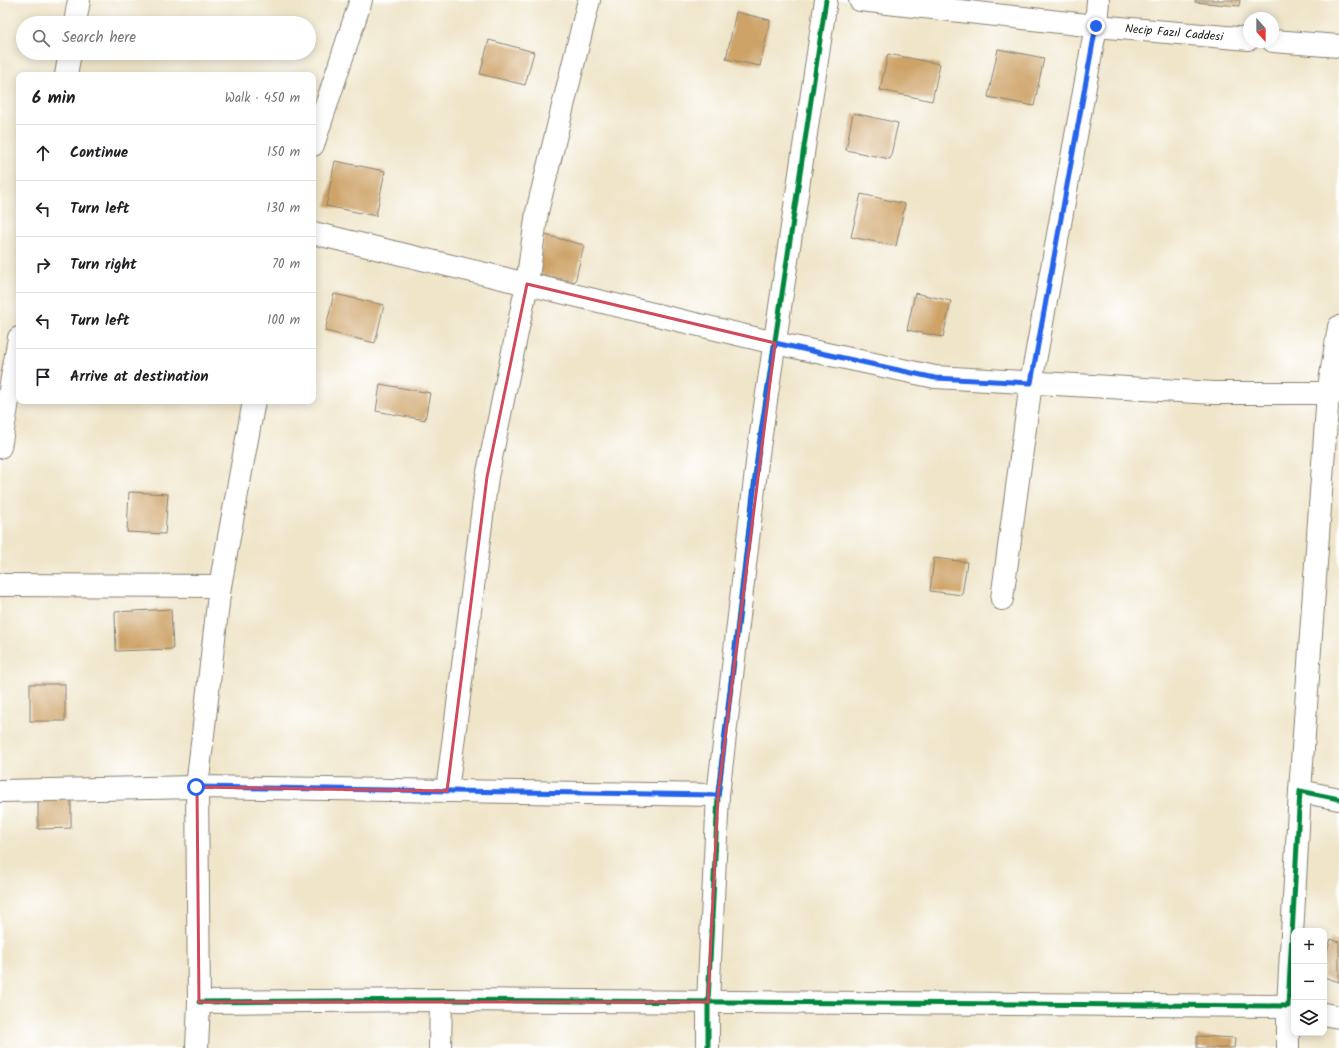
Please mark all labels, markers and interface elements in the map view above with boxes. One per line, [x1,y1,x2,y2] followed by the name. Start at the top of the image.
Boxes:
[1243,12,1279,48] north arrow
[16,16,316,60] search box
[1087,17,1105,35] route end
[1124,19,1225,47] street label: Necip Fazıl Caddesi
[62,26,136,50] text: Search here
[30,27,52,49] icon: search
[32,85,76,112] text: 6 min
[225,88,300,109] text: Walk · 450 m
[70,141,128,165] text: Continue
[32,142,54,164] icon: ahead
[267,142,300,163] text: 150 m
[70,197,130,221] text: Turn left
[32,198,54,220] icon: left
[266,198,300,219] text: 130 m
[70,253,137,277] text: Turn right
[32,254,54,276] icon: right
[272,254,300,275] text: 70 m
[70,309,130,333] text: Turn left
[32,310,54,332] icon: left
[267,310,300,331] text: 100 m
[70,365,209,389] text: Arrive at destination
[32,366,54,388] icon: arrive
[187,778,205,796] route start
[1291,928,1327,1036] map controls
[1291,928,1327,964] button: +
[1291,964,1327,1000] button: −
[1291,1000,1327,1036] button: layers

